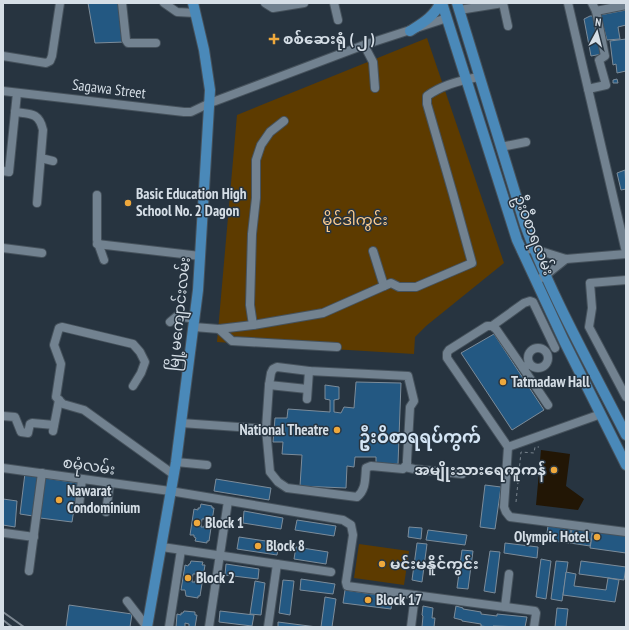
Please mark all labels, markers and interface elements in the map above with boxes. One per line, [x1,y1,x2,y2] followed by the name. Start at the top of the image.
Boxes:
[577,12,617,52] north arrow
[594,15,602,29] text: N
[283,29,375,51] place label: စစ်ဆေးရုံ ( ၂ )
[268,33,280,45] marker: စစ်ဆေးရုံ ( ၂ )
[71,75,147,102] street label: Sagawa Street
[136,184,247,220] place label: Basic Education High School No. 2 Dagon
[508,192,559,279] street label: ဦးဝီစာရလမ်း
[123,198,133,208] marker: Basic Education High School No. 2 Dagon
[322,210,388,232] park label: မိုင်ဒါကွင်း
[163,256,197,372] street label: မြို့မကျောင်းလမ်း
[511,372,590,391] place label: Tatmadaw Hall
[498,377,508,387] marker: Tatmadaw Hall
[239,420,329,439] place label: National Theatre
[332,425,342,435] marker: National Theatre
[359,425,481,451] district label: ဦးဝိစာရရပ်ကွက်
[61,452,116,482] street label: စမုံလမ်း
[415,460,546,482] place label: အမျိုးသားရေကူကန်
[549,465,559,475] marker: အမျိုးသားရေကူကန်
[67,481,140,517] place label: Nawarat Condominium
[54,495,64,505] marker: Nawarat Condominium
[205,513,244,532] place label: Block 1
[192,518,202,528] marker: Block 1
[514,527,589,546] place label: Olympic Hotel
[592,532,602,542] marker: Olympic Hotel
[266,536,305,555] place label: Block 8
[253,541,263,551] marker: Block 8
[390,554,479,576] place label: မင်းမနိူင်ကွင်း
[377,559,387,569] marker: မင်းမနိူင်ကွင်း
[196,568,235,587] place label: Block 2
[183,573,193,583] marker: Block 2
[376,590,422,609] place label: Block 17
[363,595,373,605] marker: Block 17

